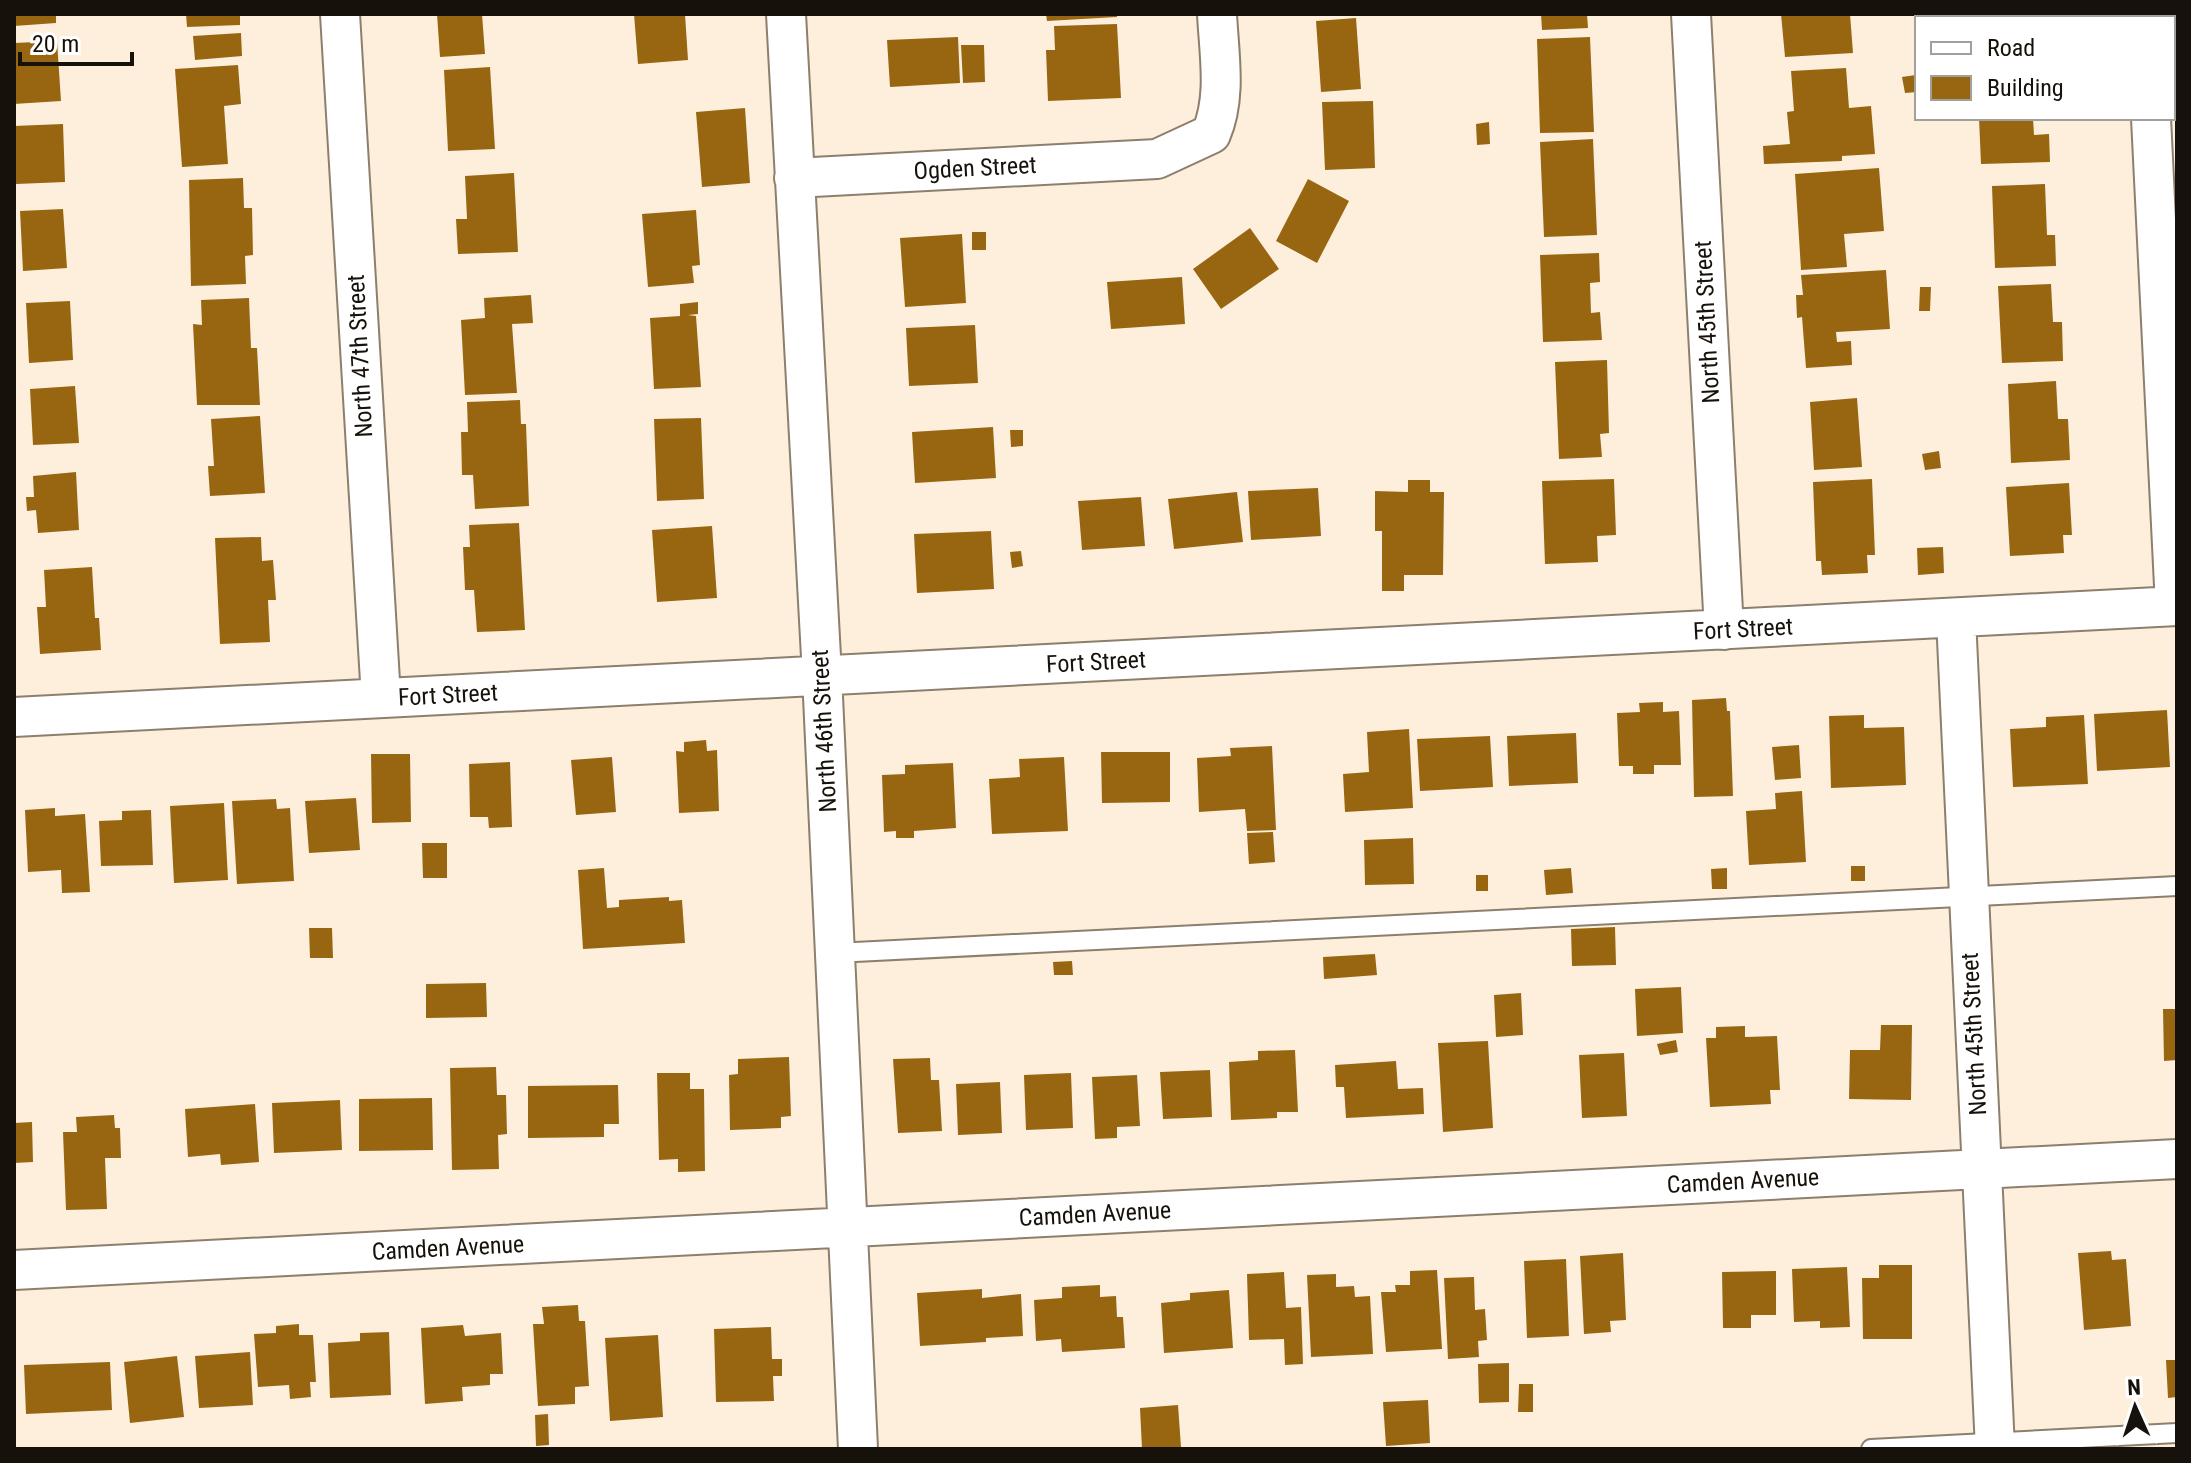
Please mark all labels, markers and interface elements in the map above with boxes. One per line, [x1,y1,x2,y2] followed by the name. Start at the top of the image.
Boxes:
[20,16,132,66] scale bar
[1915,16,2175,120] legend
[32,30,79,58] text: 20 m
[1987,34,2035,62] text: Road
[1987,74,2064,102] text: Building
[913,151,1037,185] street label: Ogden Street
[1689,240,1725,404] street label: North 45th Street
[342,274,378,438] street label: North 47th Street
[1692,612,1794,646] street label: Fort Street
[1045,645,1147,679] street label: Fort Street
[806,649,842,813] street label: North 46th Street
[397,678,499,712] street label: Fort Street
[1956,952,1992,1116] street label: North 45th Street
[1666,1163,1820,1199] street label: Camden Avenue
[1018,1196,1172,1232] street label: Camden Avenue
[371,1230,525,1266] street label: Camden Avenue
[2095,1367,2175,1447] north arrow
[2127,1375,2141,1400] text: N

